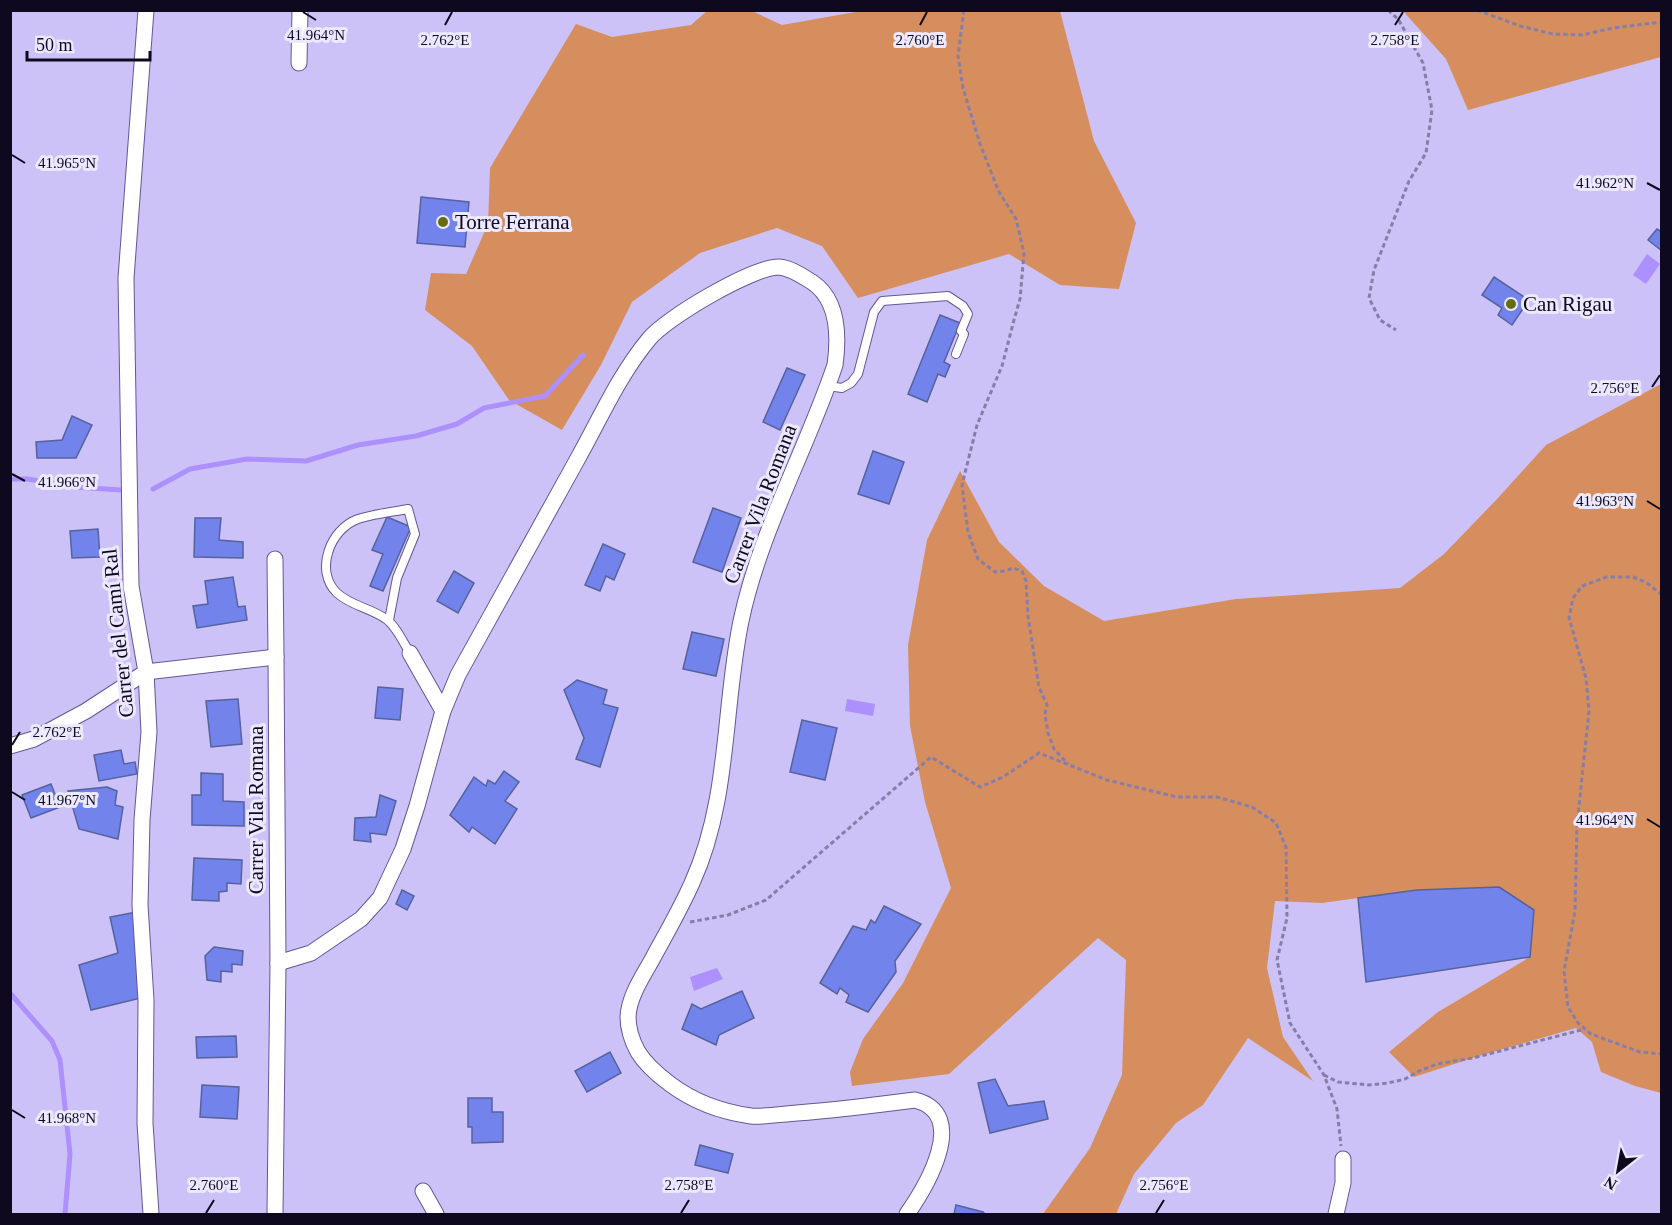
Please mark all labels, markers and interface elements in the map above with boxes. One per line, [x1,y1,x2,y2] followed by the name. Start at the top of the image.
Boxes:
[27,24,150,62] scale bar
[287,27,345,43] text: 41.964°N
[421,32,469,48] text: 2.762°E
[896,32,944,48] text: 2.760°E
[1371,32,1419,48] text: 2.758°E
[36,35,73,55] text: 50 m
[38,155,96,171] text: 41.965°N
[1576,175,1634,191] text: 41.962°N
[455,210,570,234] place label: Torre Ferrana
[436,215,450,229] marker: Torre Ferrana
[1523,292,1613,316] place label: Can Rigau
[1504,297,1518,311] marker: Can Rigau
[1591,380,1639,396] text: 2.756°E
[719,420,802,587] street label: Carrer Vila Romana
[38,474,96,490] text: 41.966°N
[1576,493,1634,509] text: 41.963°N
[97,547,139,719] street label: Carrer del Camí Ral
[33,724,81,740] text: 2.762°E
[244,725,268,894] street label: Carrer Vila Romana
[38,792,96,808] text: 41.967°N
[1576,812,1634,828] text: 41.964°N
[38,1110,96,1126] text: 41.968°N
[1588,1141,1648,1201] north arrow
[1601,1173,1620,1194] text: N
[190,1177,238,1193] text: 2.760°E
[665,1177,713,1193] text: 2.758°E
[1140,1177,1188,1193] text: 2.756°E

